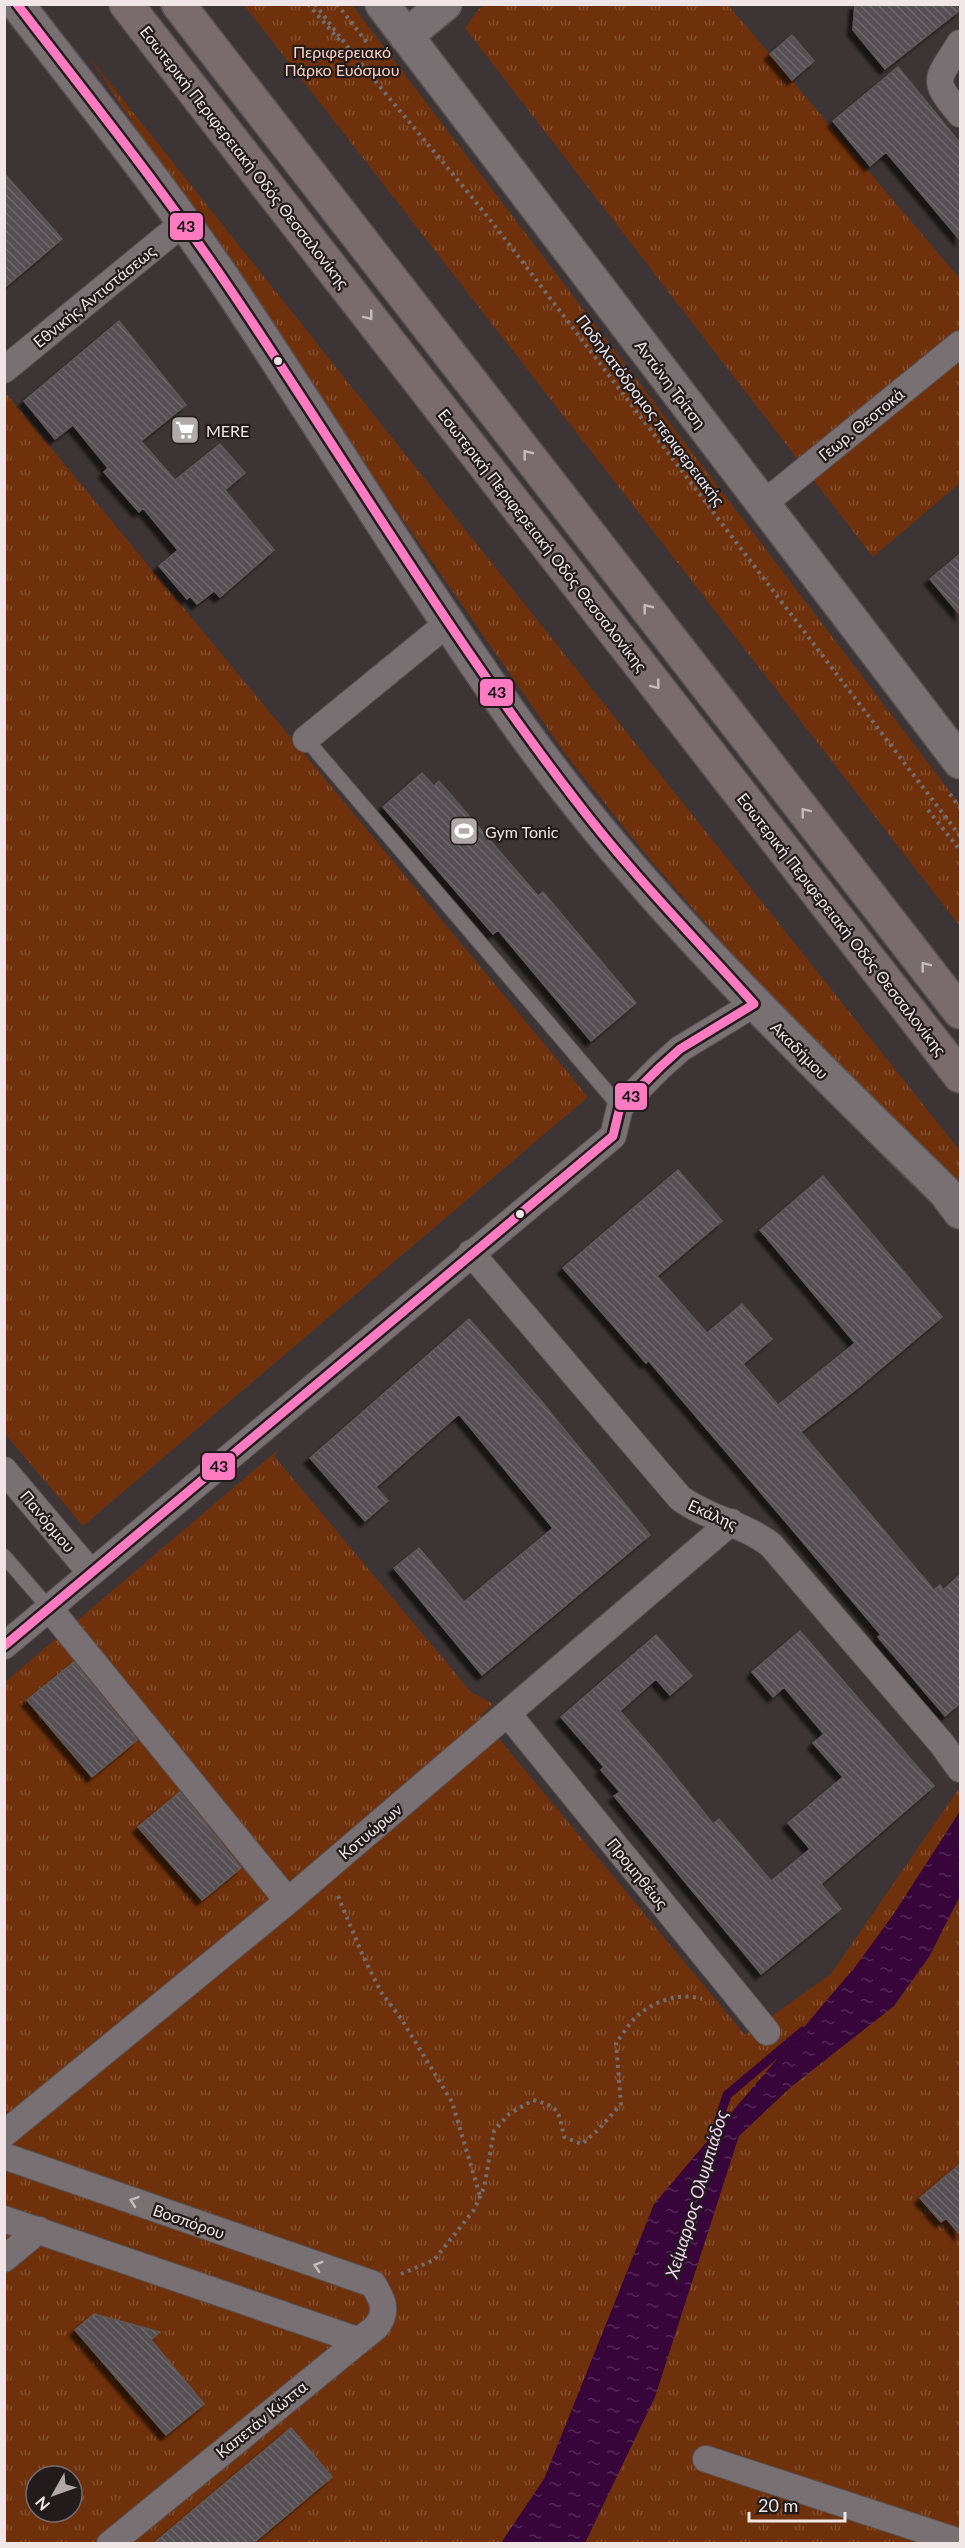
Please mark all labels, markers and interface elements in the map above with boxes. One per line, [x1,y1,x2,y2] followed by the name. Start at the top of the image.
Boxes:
[137,22,354,293] street label: Εσωτερική Περιφερειακή Οδός Θεσσαλονίκης
[284,42,400,79] park label: Περιφερειακό Πάρκο Ευόσμου
[169,212,204,241] line badge: 43
[177,216,195,235] text: 43
[29,240,159,351] street label: Εθνικής Αντιστάσεως
[361,309,372,320] one-way arrow
[573,311,729,510] street label: Ποδηλατόδρομος περιφερειακής
[632,336,710,432] street label: Αντώνη Τρίτση
[272,355,284,367] unlabelled marker
[814,383,908,464] street label: Γεωρ. Θεοτοκά
[435,405,652,676] street label: Εσωτερική Περιφερειακή Οδός Θεσσαλονίκης
[169,414,201,446] supermarket icon: MERE
[206,421,249,440] place label: MERE
[524,450,535,461] one-way arrow
[643,604,654,615] one-way arrow
[479,678,514,707] line badge: 43
[649,678,660,689] one-way arrow
[488,682,506,701] text: 43
[734,789,951,1060] street label: Εσωτερική Περιφερειακή Οδός Θεσσαλονίκης
[801,807,812,818] one-way arrow
[448,815,480,847] sports icon: Gym Tonic
[485,822,559,841] place label: Gym Tonic
[921,961,932,972] one-way arrow
[767,1017,833,1083] street label: Ακαδήμου
[614,1082,648,1111] line badge: 43
[622,1086,640,1105] text: 43
[514,1208,526,1220] unlabelled marker
[201,1452,236,1481] line badge: 43
[210,1456,228,1475] text: 43
[17,1486,79,1556] street label: Πανόρμου
[686,1495,741,1533] street label: Εκάλης
[335,1799,405,1863] street label: Κοτυώρων
[604,1834,673,1913] street label: Προμηθέως
[660,2107,732,2282] water label: Χείμαρρος Ολυμπιάδος
[129,2196,140,2209] one-way arrow
[151,2200,227,2242] street label: Βοσπόρου
[313,2260,324,2273] one-way arrow
[212,2376,311,2462] street label: Καπετάν Κώττα
[24,2464,84,2524] north arrow
[749,2485,845,2523] scale bar
[31,2493,53,2515] text: N
[758,2494,798,2516] text: 20 m

